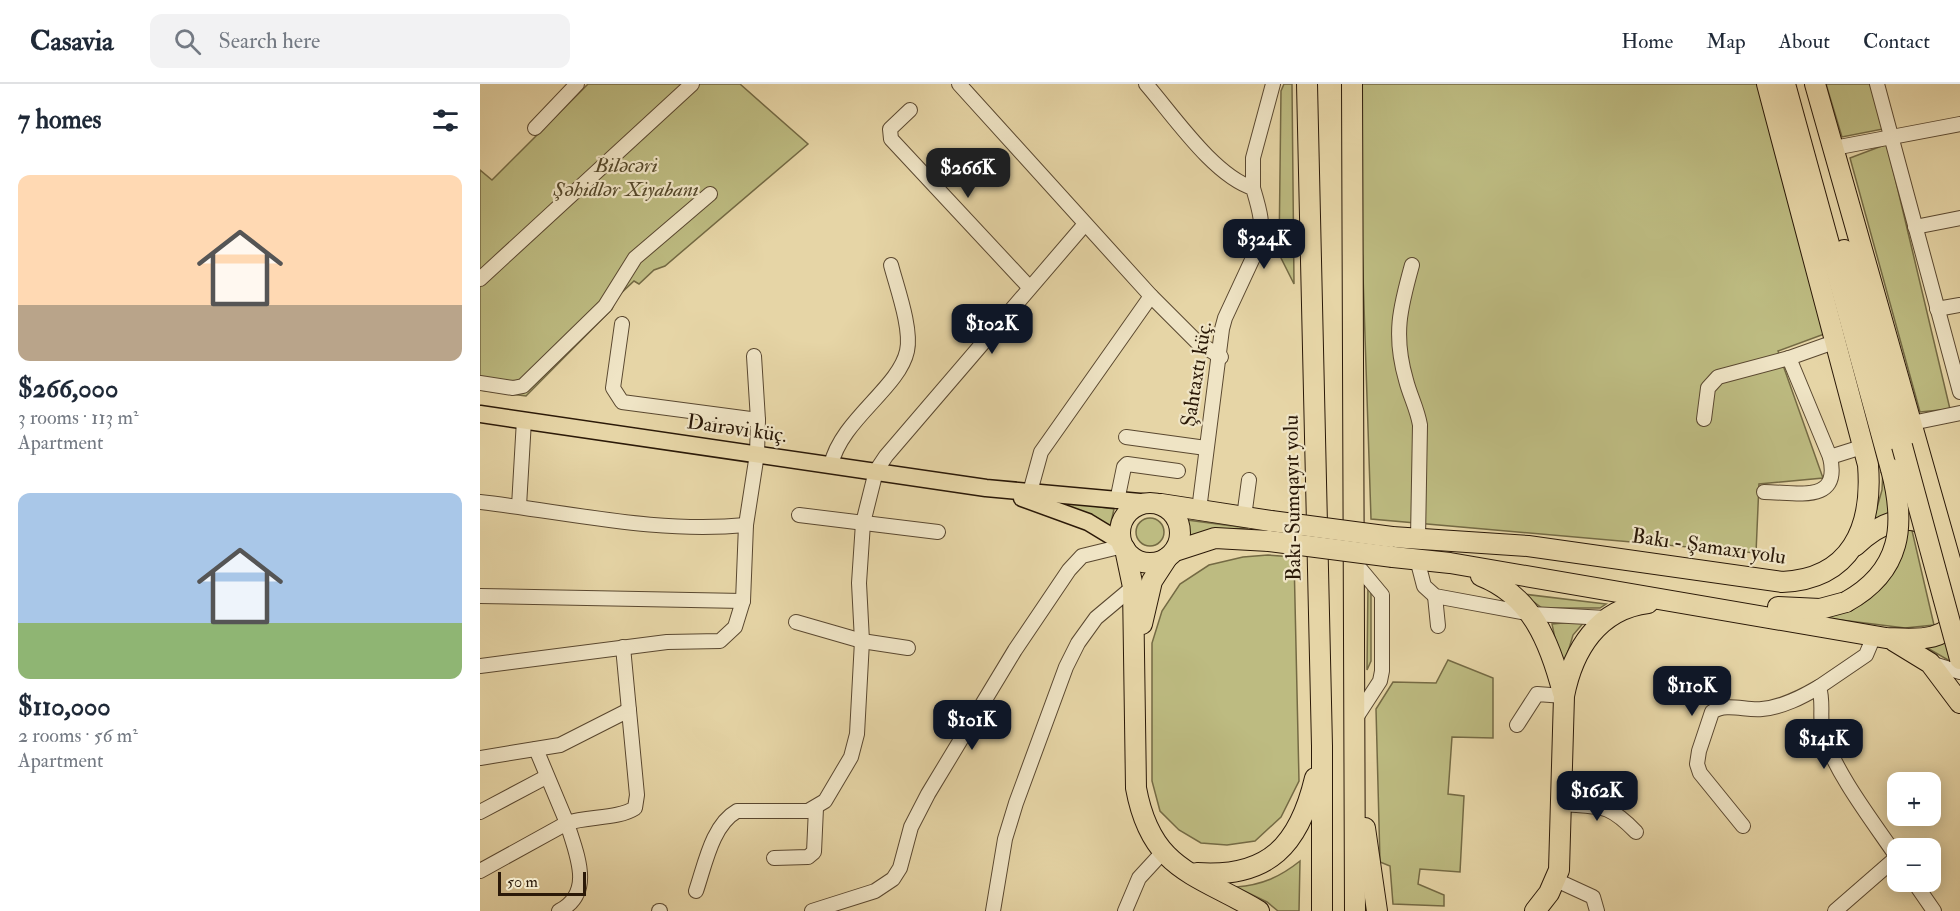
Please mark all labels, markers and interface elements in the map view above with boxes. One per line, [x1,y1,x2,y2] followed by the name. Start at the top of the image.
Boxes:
[150,14,570,68] search box
[30,24,114,59] text: Casavia
[171,25,204,58] icon: search
[219,27,320,55] text: Search here
[1621,28,1673,55] text: Home
[1706,28,1746,55] text: Map
[1779,28,1830,55] text: About
[1863,28,1930,55] text: Contact
[18,104,101,136] text: 7 homes
[429,104,462,137] icon: filters
[926,148,1010,199] pin: $266K
[552,152,699,203] park label: Biləcəri Şəhidlər Xiyabanı
[940,155,996,180] text: $266K
[186,214,294,322] icon: home
[1222,219,1306,270] pin: $324K
[1237,226,1291,251] text: $324K
[950,304,1034,355] pin: $102K
[966,311,1018,336] text: $102K
[1175,320,1218,429] street label: Şahtaxtı küç.
[18,373,118,405] text: $266,000
[18,405,139,430] text: 3 rooms · 113 m²
[685,408,789,449] street label: Dairəvi küç.
[1278,415,1307,581] street label: Bakı-Sumqayıt yolu
[18,430,103,455] text: Apartment
[1630,522,1788,571] street label: Bakı - Şamaxı yolu
[186,532,294,640] icon: home
[1650,666,1734,717] pin: $110K
[1667,673,1717,698] text: $110K
[18,691,111,723] text: $110,000
[930,700,1014,751] pin: $101K
[947,707,997,732] text: $101K
[1782,719,1866,770] pin: $141K
[18,723,138,748] text: 2 rooms · 56 m²
[1799,726,1849,751] text: $141K
[18,748,103,773] text: Apartment
[1555,771,1639,822] pin: $162K
[1887,772,1941,892] map controls
[1887,772,1941,826] button: +
[1571,778,1623,803] text: $162K
[1887,838,1941,892] button: −
[498,869,586,896] scale bar
[507,872,538,892] text: 50 m

